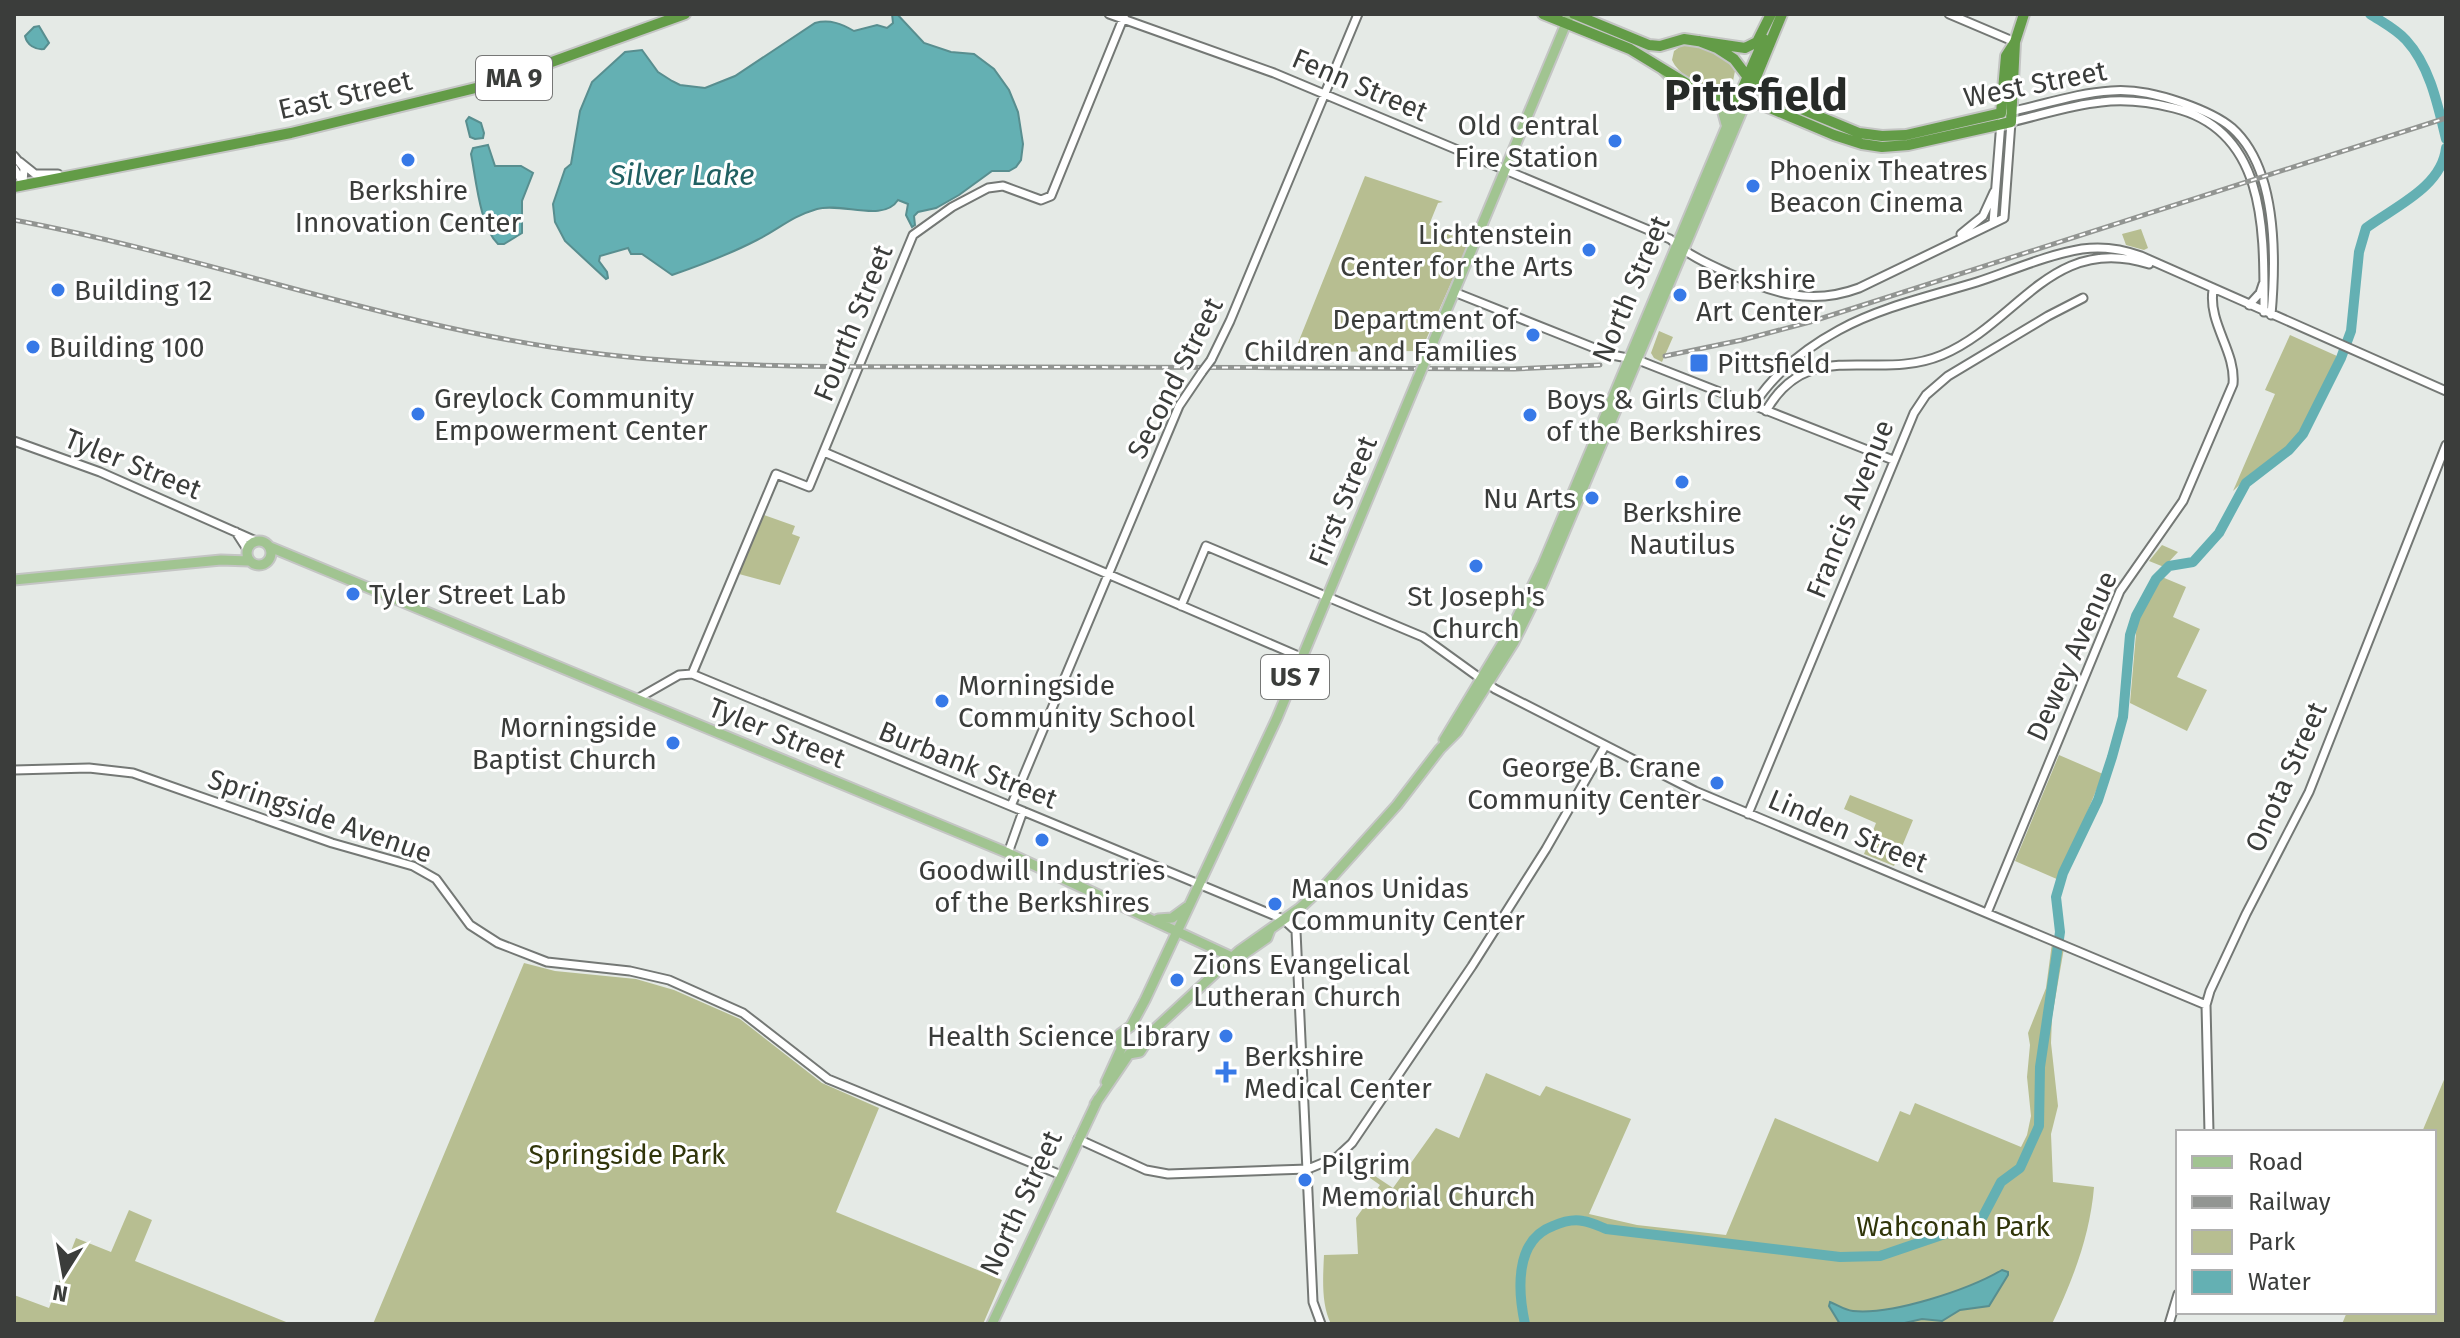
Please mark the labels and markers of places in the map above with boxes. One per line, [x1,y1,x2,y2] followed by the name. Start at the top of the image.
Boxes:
[1455,109,1599,174] place label: Old Central Fire Station
[1606,132,1624,150] marker: Old Central Fire Station
[399,151,417,169] marker: Berkshire Innovation Center
[1769,154,1988,219] place label: Phoenix Theatres Beacon Cinema
[295,174,521,239] place label: Berkshire Innovation Center
[1744,177,1762,195] marker: Phoenix Theatres Beacon Cinema
[1340,218,1573,283] place label: Lichtenstein Center for the Arts
[1580,241,1598,259] marker: Lichtenstein Center for the Arts
[1696,263,1823,328] place label: Berkshire Art Center
[74,274,212,307] place label: Building 12
[49,281,67,299] marker: Building 12
[1671,286,1689,304] marker: Berkshire Art Center
[1244,303,1520,368] place label: Department of Children and Families
[1524,326,1542,344] marker: Department of Children and Families
[49,331,205,364] place label: Building 100
[24,338,42,356] marker: Building 100
[1717,347,1831,380] place label: Pittsfield
[1688,352,1710,374] marker: Pittsfield
[434,382,708,447] place label: Greylock Community Empowerment Center
[1546,383,1763,448] place label: Boys & Girls Club of the Berkshires
[409,405,427,423] marker: Greylock Community Empowerment Center
[1521,406,1539,424] marker: Boys & Girls Club of the Berkshires
[1673,473,1691,491] marker: Berkshire Nautilus
[1483,482,1576,515] place label: Nu Arts
[1583,489,1601,507] marker: Nu Arts
[1622,496,1742,561] place label: Berkshire Nautilus
[1467,557,1485,575] marker: St Joseph's Church
[369,578,567,611] place label: Tyler Street Lab
[1407,580,1545,645] place label: St Joseph's Church
[344,585,362,603] marker: Tyler Street Lab
[958,669,1195,734] place label: Morningside Community School
[933,692,951,710] marker: Morningside Community School
[472,711,657,776] place label: Morningside Baptist Church
[664,734,682,752] marker: Morningside Baptist Church
[1467,751,1701,816] place label: George B. Crane Community Center
[1708,774,1726,792] marker: George B. Crane Community Center
[1033,831,1051,849] marker: Goodwill Industries of the Berkshires
[919,854,1165,919] place label: Goodwill Industries of the Berkshires
[1291,872,1525,937] place label: Manos Unidas Community Center
[1266,895,1284,913] marker: Manos Unidas Community Center
[1193,948,1410,1013] place label: Zions Evangelical Lutheran Church
[1168,971,1186,989] marker: Zions Evangelical Lutheran Church
[927,1020,1210,1053] place label: Health Science Library
[1217,1027,1235,1045] marker: Health Science Library
[1244,1040,1432,1105] place label: Berkshire Medical Center
[1215,1061,1237,1083] marker: Berkshire Medical Center
[1321,1148,1536,1213] place label: Pilgrim Memorial Church
[1296,1171,1314,1189] marker: Pilgrim Memorial Church

